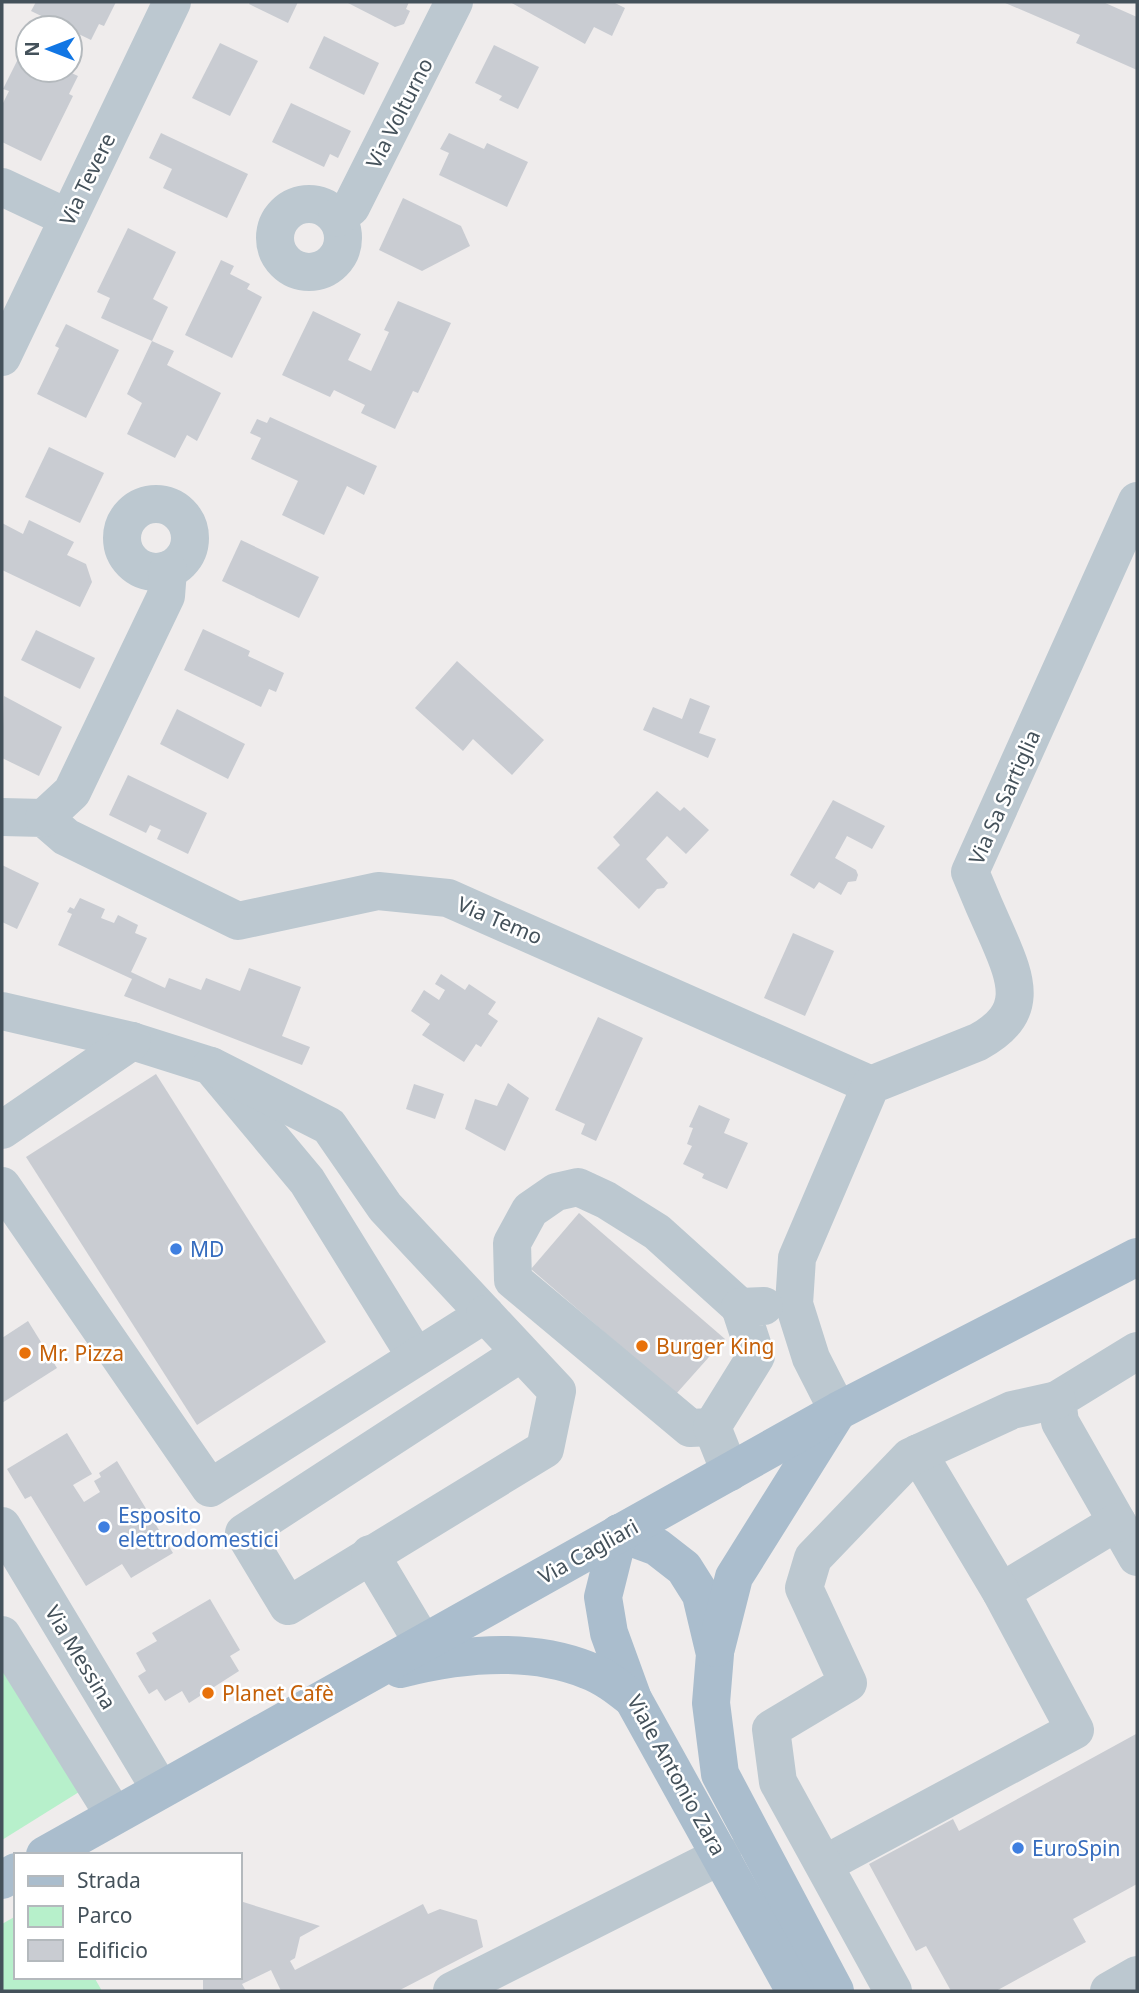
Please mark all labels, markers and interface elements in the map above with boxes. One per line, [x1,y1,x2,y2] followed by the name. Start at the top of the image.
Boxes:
[14,14,84,84] north arrow
[19,41,45,57] text: N
[359,53,439,173] street label: Via Volturno
[53,128,121,230] street label: Via Tevere
[962,725,1046,869] street label: Via Sa Sartiglia
[453,890,547,950] street label: Via Temo
[190,1235,224,1263] place label: MD
[168,1241,184,1257] marker: MD
[656,1332,774,1360] place label: Burger King
[634,1338,650,1354] marker: Burger King
[39,1339,124,1367] place label: Mr. Pizza
[17,1345,33,1361] marker: Mr. Pizza
[118,1501,279,1553] place label: Esposito elettrodomestici
[533,1512,643,1590] street label: Via Cagliari
[96,1519,112,1535] marker: Esposito elettrodomestici
[39,1600,123,1714] street label: Via Messina
[222,1679,334,1707] place label: Planet Cafè
[200,1685,216,1701] marker: Planet Cafè
[621,1690,733,1860] street label: Viale Antonio Zara
[1032,1834,1120,1862] place label: EuroSpin
[1010,1840,1026,1856] marker: EuroSpin
[14,1853,242,1979] legend
[77,1866,141,1894] text: Strada
[77,1901,133,1929] text: Parco
[77,1936,148,1964] text: Edificio

